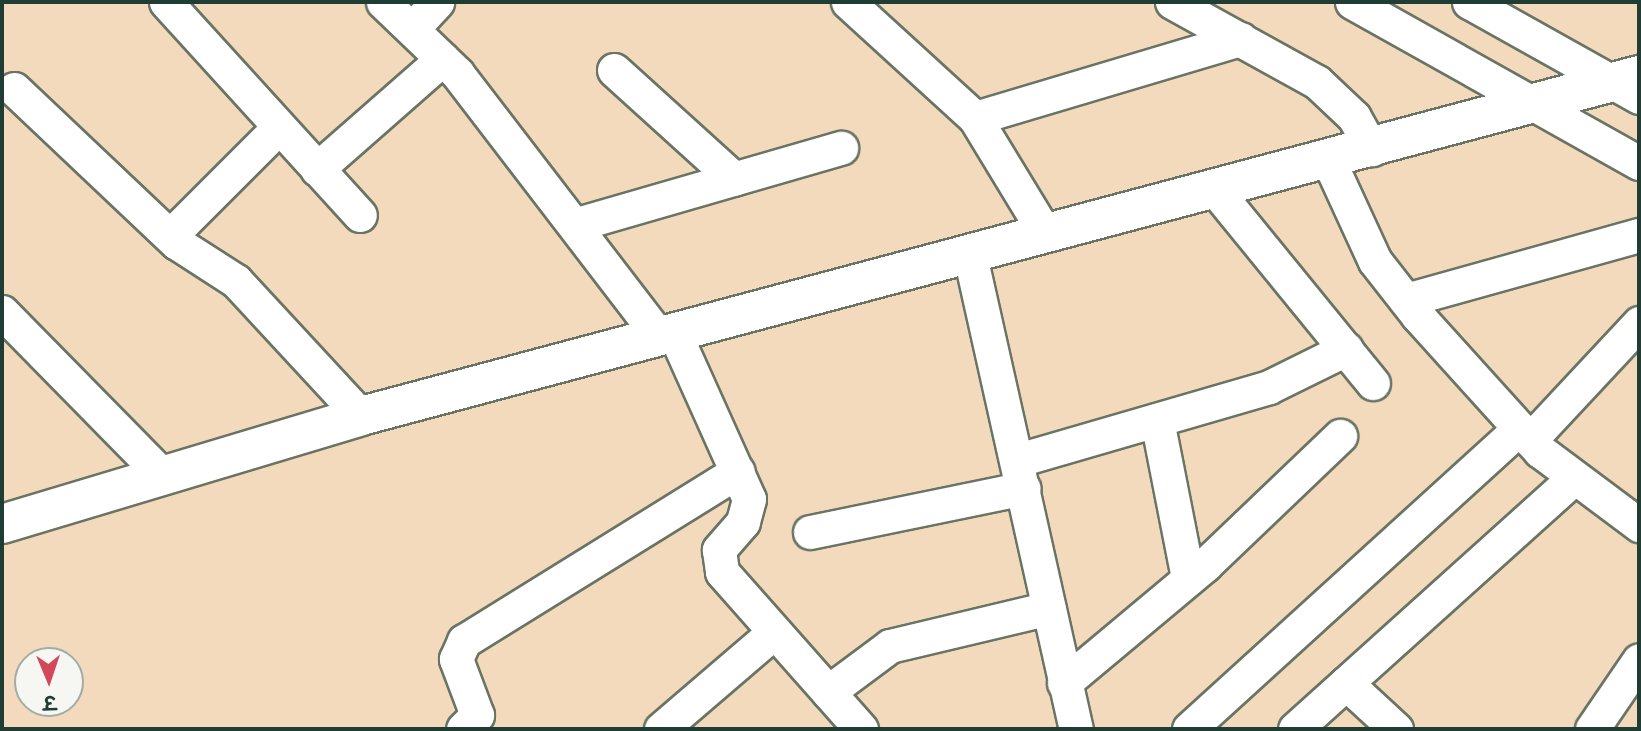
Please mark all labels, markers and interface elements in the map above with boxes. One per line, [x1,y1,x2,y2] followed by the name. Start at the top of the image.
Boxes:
[14,647,84,717] north arrow
[43,689,56,714] text: उ

